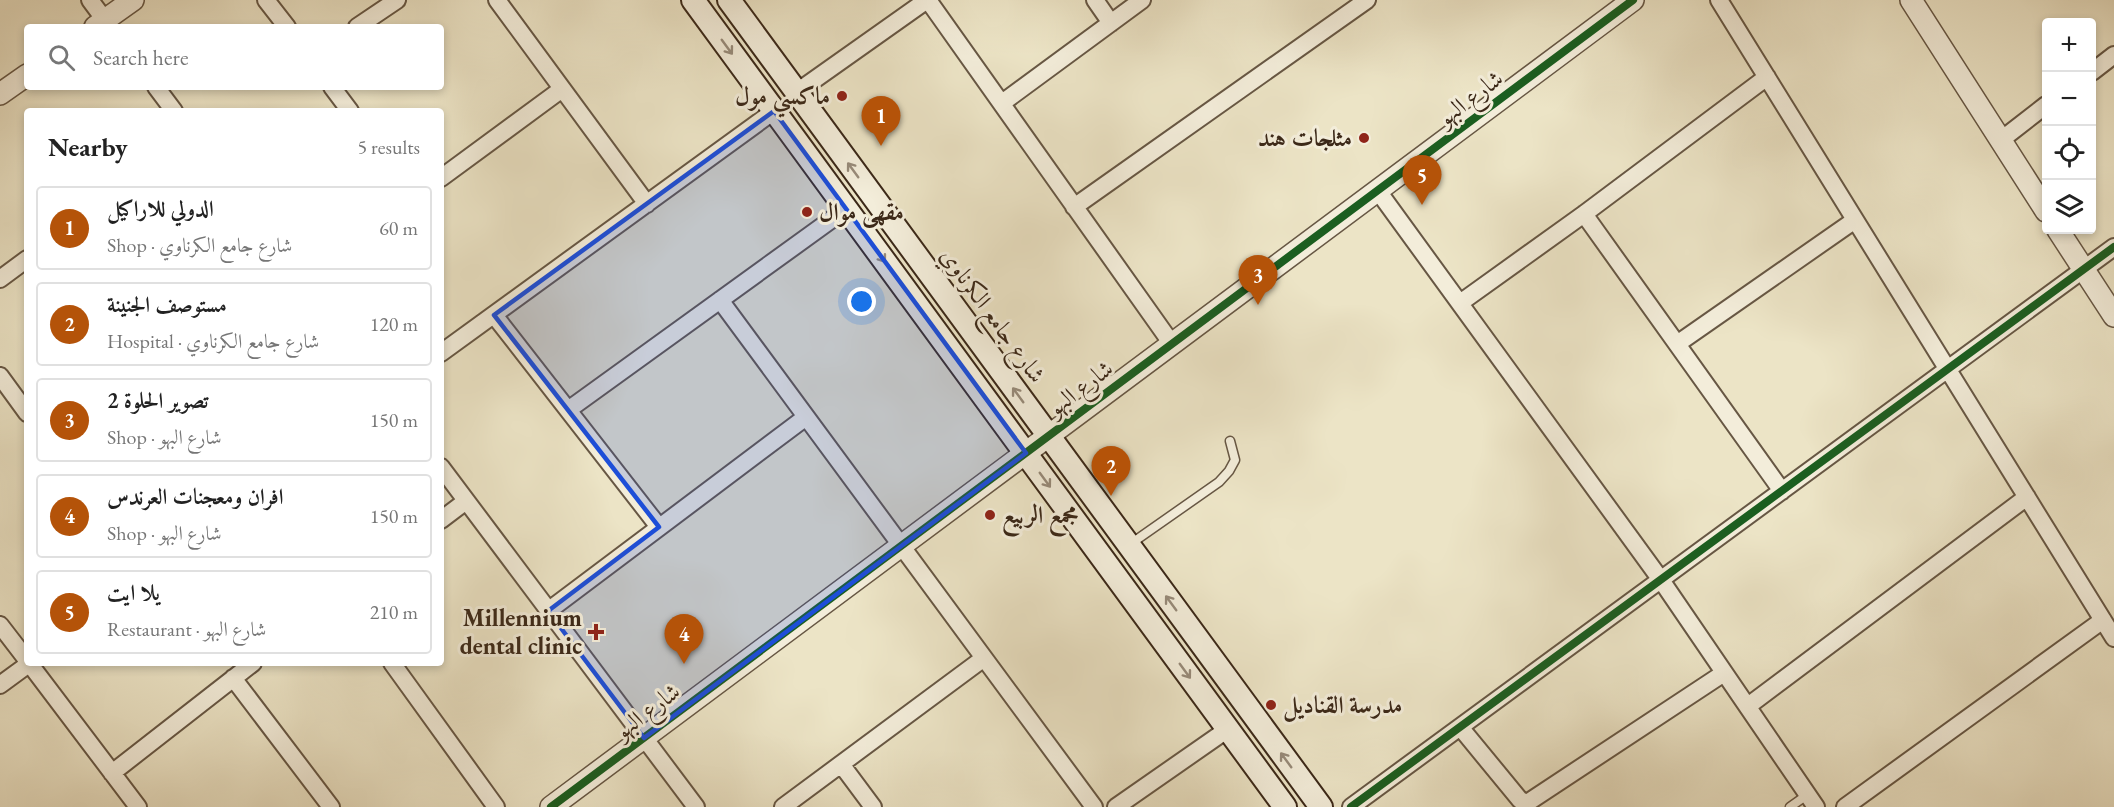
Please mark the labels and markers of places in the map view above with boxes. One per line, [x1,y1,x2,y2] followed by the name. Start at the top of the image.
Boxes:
[735,80,830,118] place label: ماكسي مول
[835,89,849,103] marker: ماكسي مول
[862,96,900,146] pin: 1
[1258,122,1352,153] place label: مثلجات هند
[1357,131,1371,145] marker: مثلجات هند
[1402,156,1442,205] pin: 5
[819,196,904,228] place label: مقهى موال
[800,205,814,219] marker: مقهى موال
[1238,256,1278,305] pin: 3
[1092,446,1130,496] pin: 2
[1002,499,1078,537] place label: مجمع الربيع
[983,508,997,522] marker: مجمع الربيع
[460,602,582,661] place label: Millennium dental clinic
[664,614,704,664] pin: 4
[587,623,605,641] marker: Millennium dental clinic
[1283,689,1402,722] place label: مدرسة القناديل
[1264,698,1278,712] marker: مدرسة القناديل

